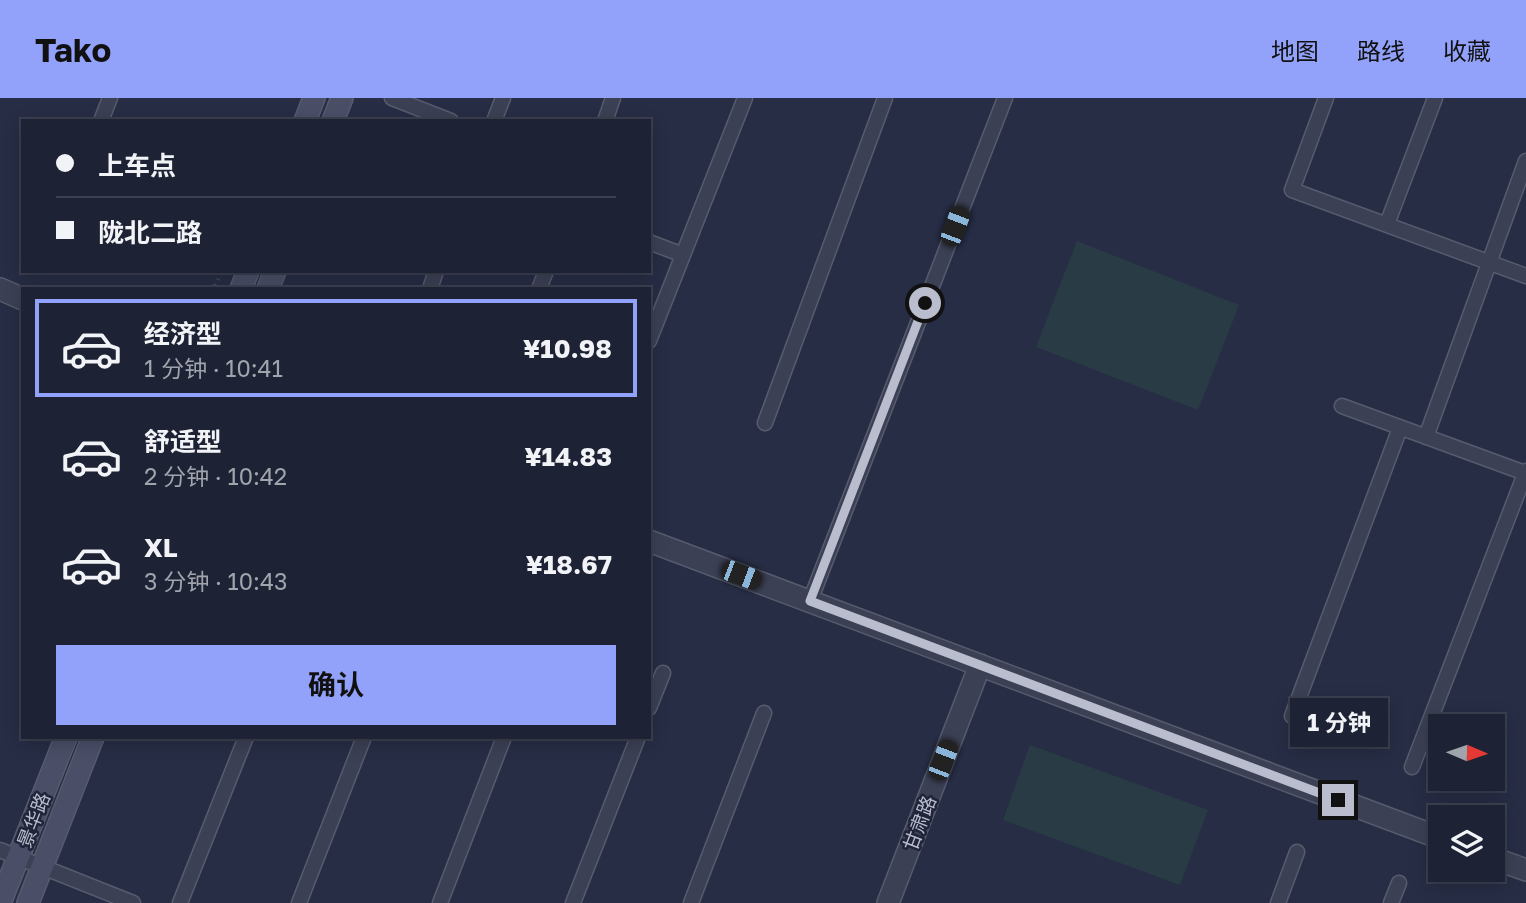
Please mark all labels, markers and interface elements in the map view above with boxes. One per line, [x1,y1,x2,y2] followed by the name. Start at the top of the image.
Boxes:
[35,30,111,69] text: Tako
[1271,36,1319,65] text: 地图
[1357,36,1405,65] text: 路线
[1443,36,1491,65] text: 收藏
[98,150,176,181] text: 上车点
[938,203,973,249] car
[98,217,202,248] text: 陇北二路
[909,287,941,319] route start
[60,317,123,380] icon: car
[144,318,222,349] text: 经济型
[523,333,612,364] text: ¥10.98
[144,354,283,382] text: 1 分钟 · 10:41
[60,425,123,488] icon: car
[144,426,222,457] text: 舒适型
[524,441,612,472] text: ¥14.83
[144,462,287,490] text: 2 分钟 · 10:42
[144,532,178,563] text: XL
[60,533,123,596] icon: car
[526,549,612,580] text: ¥18.67
[718,558,765,592] car
[144,567,287,595] text: 3 分钟 · 10:43
[56,645,616,725] button: 确认
[1289,698,1387,748] callout: 1 分钟
[1307,708,1371,736] text: 1 分钟
[1428,714,1505,791] north arrow
[1428,714,1505,882] map controls
[926,737,961,783] car
[1322,784,1354,816] route end
[12,789,54,851] street label: 景华路
[898,792,940,854] street label: 甘肃路
[1428,805,1505,882] button: layers

